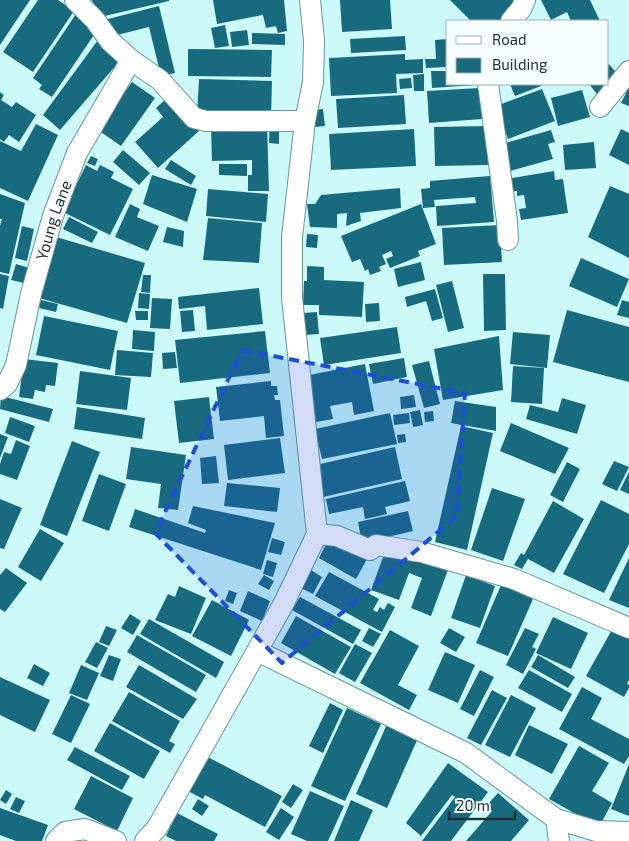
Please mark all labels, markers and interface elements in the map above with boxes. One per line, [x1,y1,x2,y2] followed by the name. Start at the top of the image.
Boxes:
[446,20,609,85] legend
[492,30,527,48] text: Road
[492,55,548,73] text: Building
[31,177,75,262] street label: Young Lane
[449,788,515,820] scale bar
[456,796,490,814] text: 20 m

